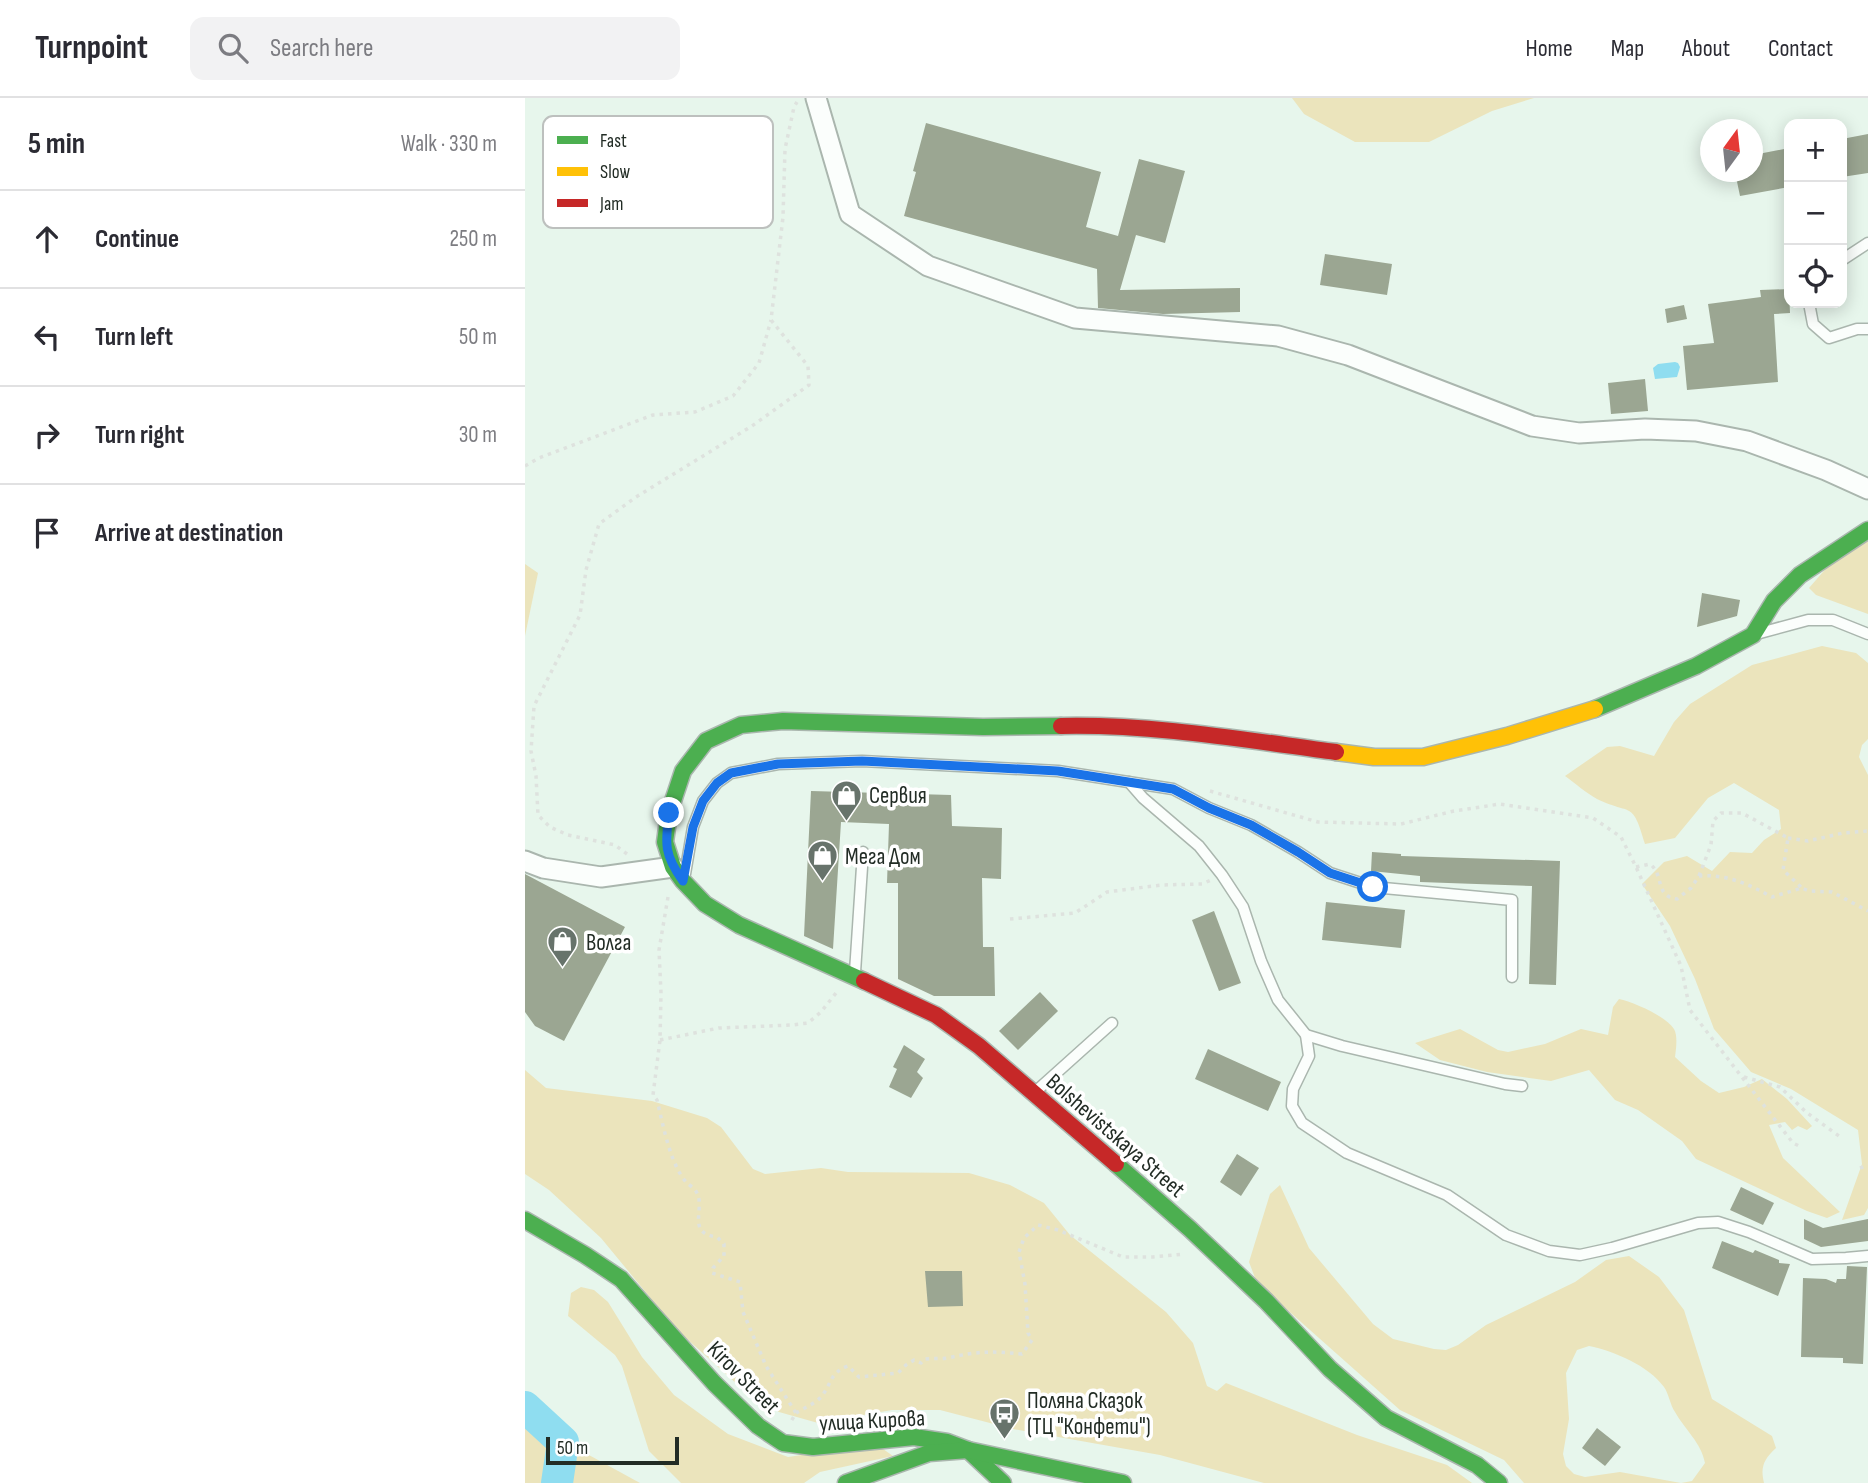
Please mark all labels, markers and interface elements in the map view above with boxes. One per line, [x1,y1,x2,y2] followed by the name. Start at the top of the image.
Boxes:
[190,17,680,80] search box
[35,28,148,68] text: Turnpoint
[214,29,252,67] icon: search
[270,33,373,64] text: Search here
[1525,34,1573,63] text: Home
[1611,34,1644,63] text: Map
[1682,34,1730,63] text: About
[1768,34,1833,63] text: Contact
[543,116,773,228] legend
[1700,119,1763,182] north arrow
[1784,119,1847,308] map controls
[1784,119,1847,182] button: +
[28,126,85,162] text: 5 min
[401,130,497,158] text: Walk · 330 m
[600,130,627,153] text: Fast
[600,161,630,184] text: Slow
[1784,182,1847,245] button: −
[599,193,623,216] text: Jam
[28,220,66,258] icon: ahead
[95,224,179,255] text: Continue
[450,225,497,253] text: 250 m
[1784,245,1847,308] button: locate
[28,318,66,356] icon: left
[95,322,173,353] text: Turn left
[459,323,497,351] text: 50 m
[28,416,66,454] icon: right
[95,420,184,451] text: Turn right
[459,421,497,449] text: 30 m
[28,514,66,552] icon: arrive
[95,518,283,549] text: Arrive at destination
[829,778,863,822] shop icon: Сервия
[869,782,927,810] place label: Сервия
[653,797,684,828] route end
[805,839,839,883] shop icon: Мега Дом
[845,843,921,871] place label: Мега Дом
[1357,871,1388,902] route start
[546,925,580,969] shop icon: Волга
[586,929,631,957] place label: Волга
[1040,1068,1191,1204] street label: Bolshevistskaya Street
[701,1335,786,1420] street label: Kirov Street
[1027,1387,1151,1441] place label: Поляна Сказок (ТЦ "Конфети")
[987,1396,1021,1440] bus stop icon: Поляна Сказок (ТЦ "Конфети")
[818,1404,926,1438] street label: улица Кирова
[546,1434,679,1466] scale bar
[557,1437,588,1460] text: 50 m

